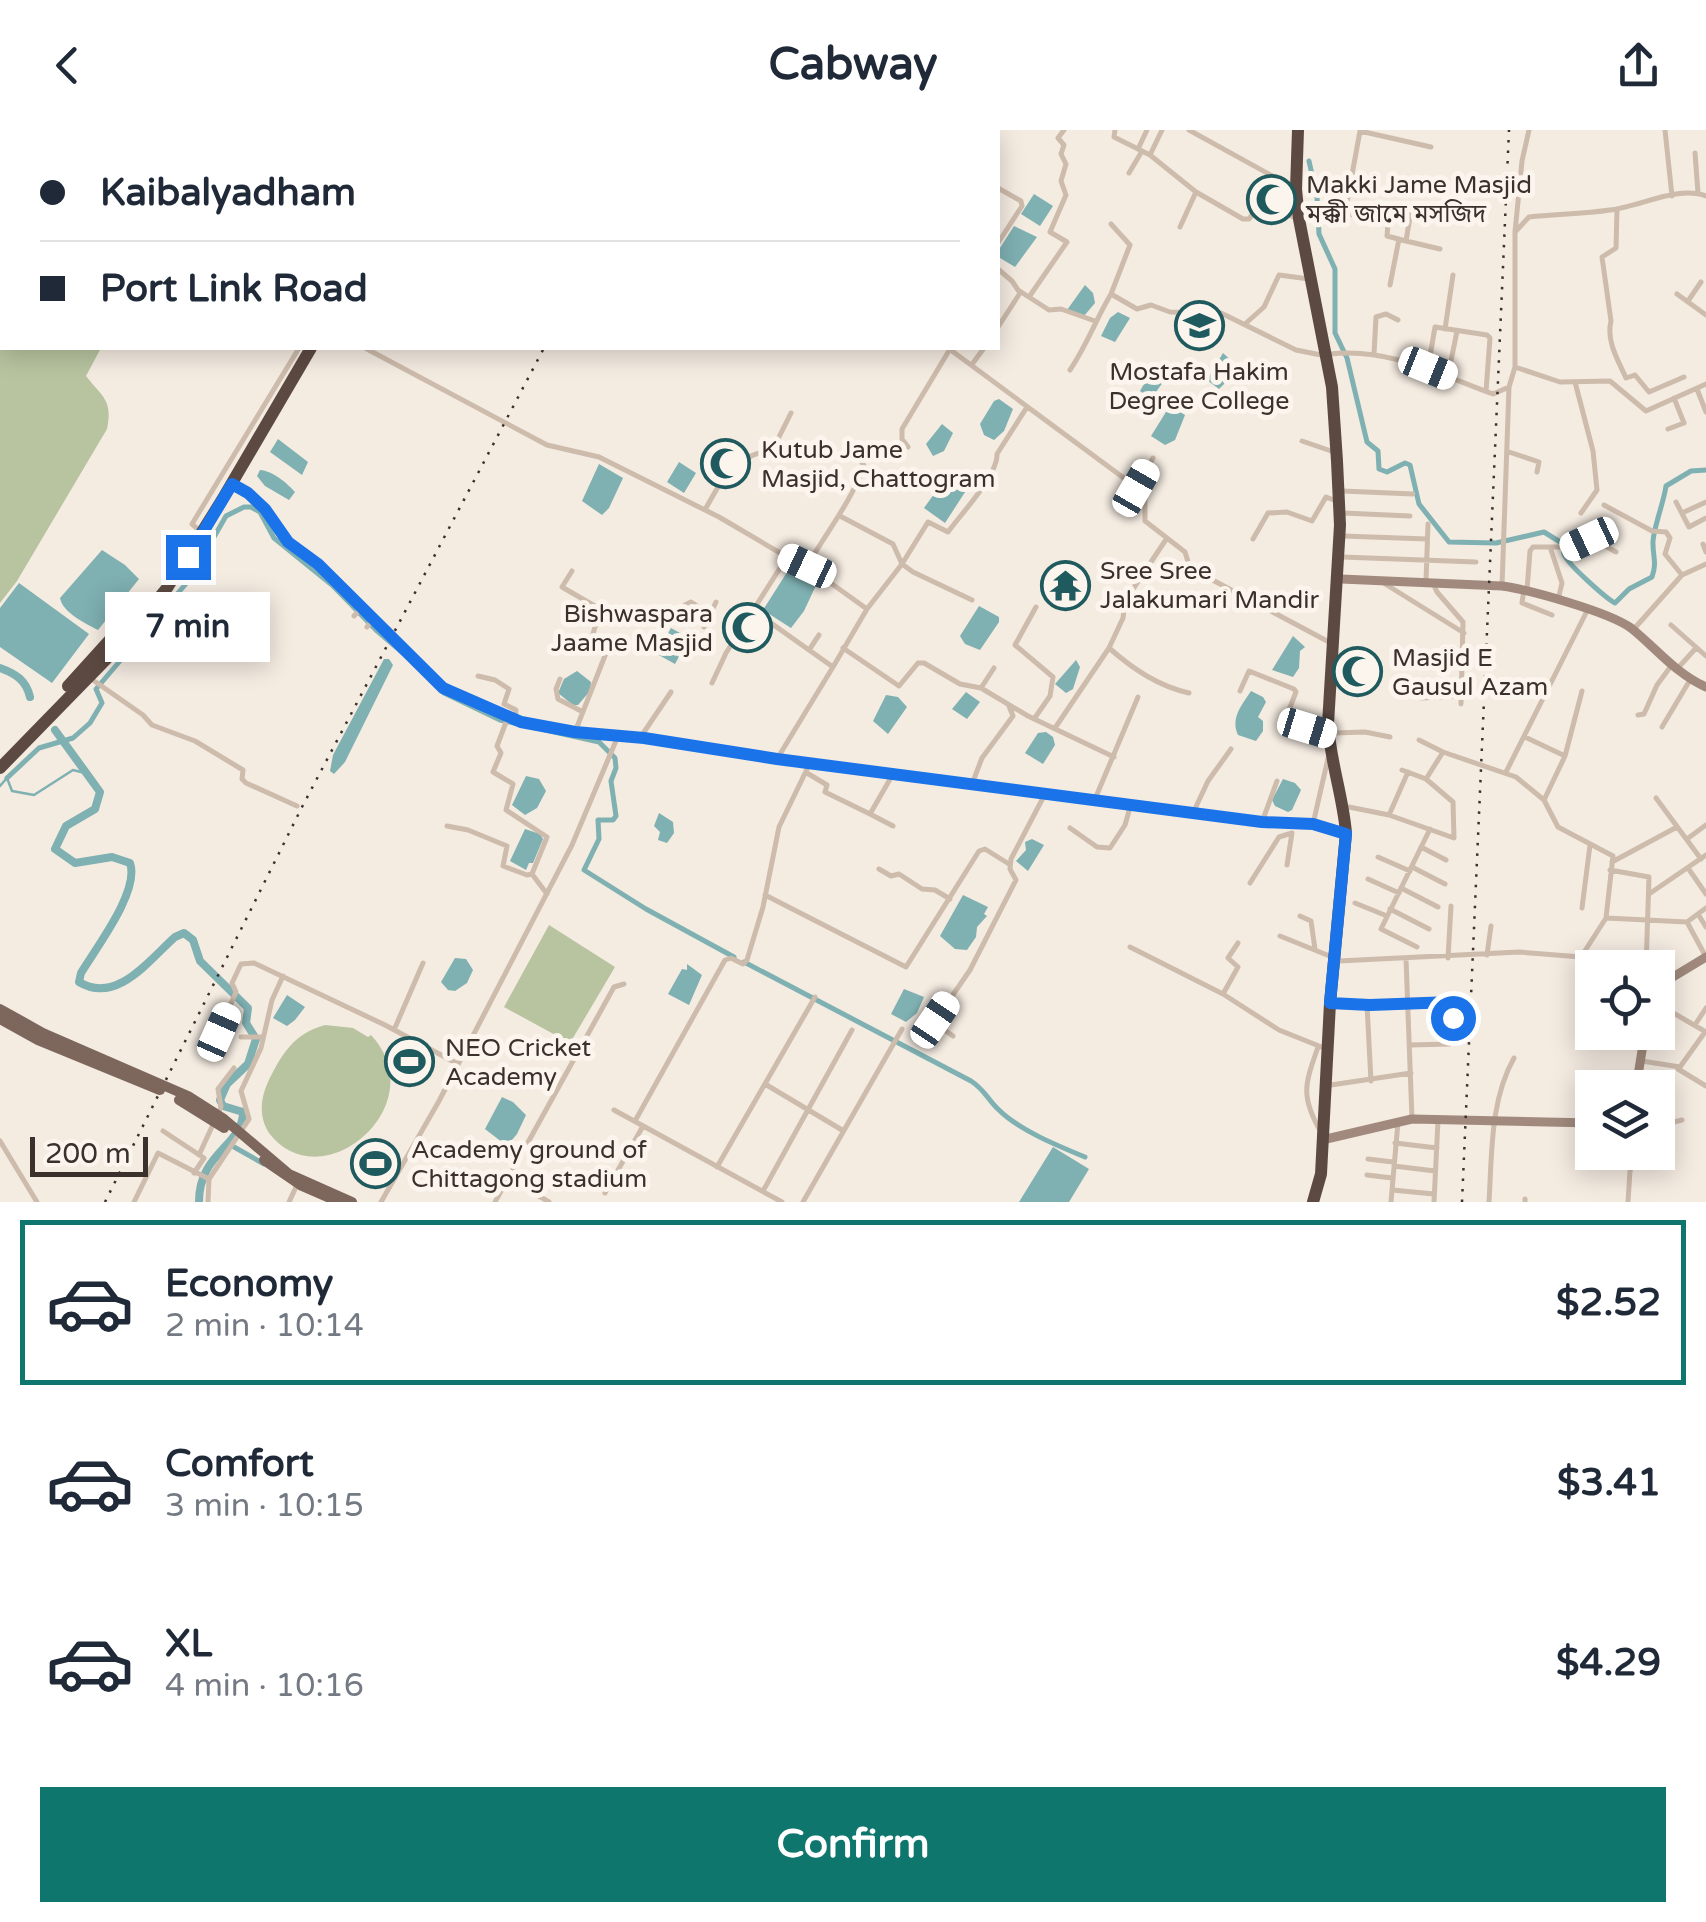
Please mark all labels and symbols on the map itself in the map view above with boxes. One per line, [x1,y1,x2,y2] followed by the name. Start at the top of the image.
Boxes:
[1305,170,1532,229] place label: Makki Jame Masjid মক্কী জামে মসজিদ
[1245,173,1297,225] mosque icon: Makki Jame Masjid মক্কী জামে মসজিদ
[1173,300,1225,352] school or university icon: Mostafa Hakim Degree College
[1395,343,1461,393] car
[1109,357,1289,416] place label: Mostafa Hakim Degree College
[761,435,995,494] place label: Kutub Jame Masjid, Chattogram
[700,438,752,490] mosque icon: Kutub Jame Masjid, Chattogram
[1108,455,1164,521] car
[1555,513,1623,565] car
[166,535,211,580] route end
[773,540,841,592] car
[1100,556,1320,615] place label: Sree Sree Jalakumari Mandir
[1039,559,1091,611] temple icon: Sree Sree Jalakumari Mandir
[106,592,270,662] callout: 7 min
[551,599,713,658] place label: Bishwaspara Jaame Masjid
[722,602,774,654] mosque icon: Bishwaspara Jaame Masjid
[1392,643,1548,702] place label: Masjid E Gausul Azam
[1331,646,1383,698] mosque icon: Masjid E Gausul Azam
[1274,705,1340,751] car
[906,987,964,1053] car
[1431,996,1476,1041] route start
[193,998,245,1066] car
[445,1033,592,1092] place label: NEO Cricket Academy
[384,1036,436,1088] sports icon: NEO Cricket Academy
[30,1132,148,1176] scale bar
[411,1135,647,1194] place label: Academy ground of Chittagong stadium
[350,1138,402,1190] sports icon: Academy ground of Chittagong stadium

